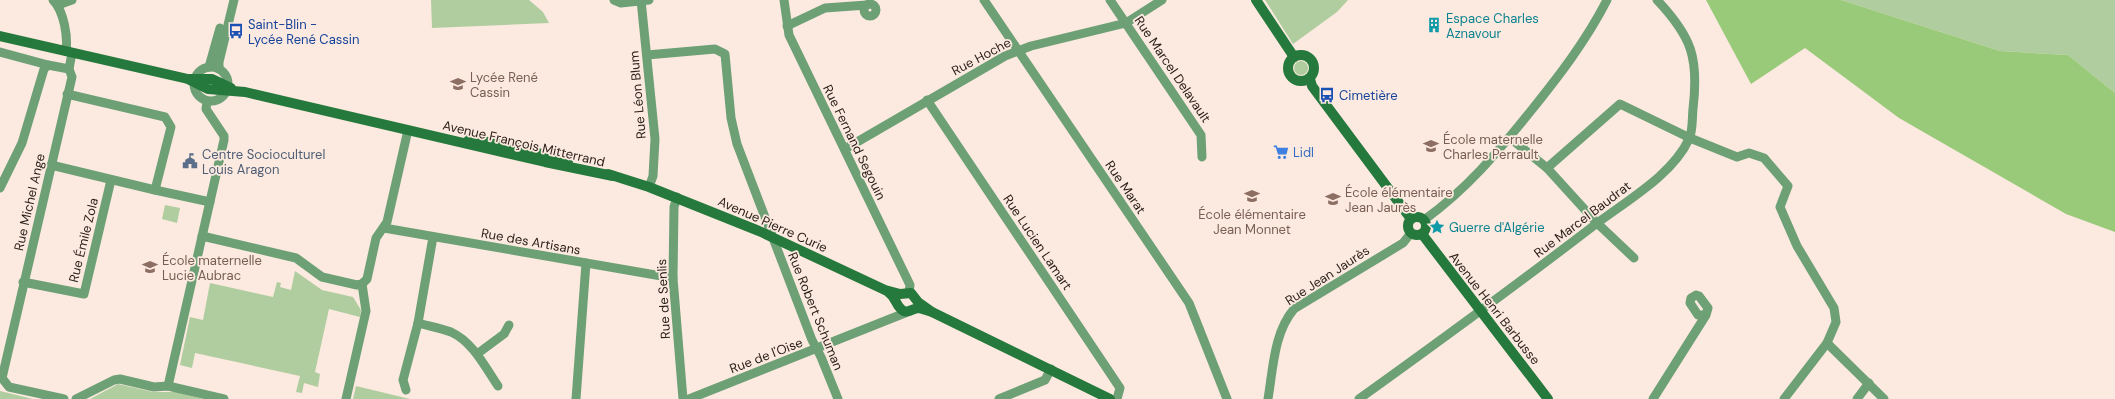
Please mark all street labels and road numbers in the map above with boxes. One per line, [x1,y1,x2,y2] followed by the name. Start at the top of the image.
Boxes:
[1131,13,1215,126] street label: Rue Marcel Delavault
[949,34,1014,79] street label: Rue Hoche
[625,50,650,140] street label: Rue Léon Blum
[819,82,890,203] street label: Rue Fernand Segouin
[441,117,607,170] street label: Avenue François Mitterrand
[10,152,49,252] street label: Rue Michel Ange
[1102,157,1150,217] street label: Rue Marat
[1530,177,1634,261] street label: Rue Marcel Baudrat
[999,191,1076,293] street label: Rue Lucien Lamart
[715,193,830,256] street label: Avenue Pierre Curie
[64,196,102,284] street label: Rue Émile Zola
[480,224,582,259] street label: Rue des Artisans
[1282,242,1373,309] street label: Rue Jean Jaurès
[1445,249,1544,368] street label: Avenue Henri Barbusse
[784,250,847,373] street label: Rue Robert Schuman
[653,259,674,339] street label: Rue de Senlis
[727,334,805,377] street label: Rue de l'Oise

